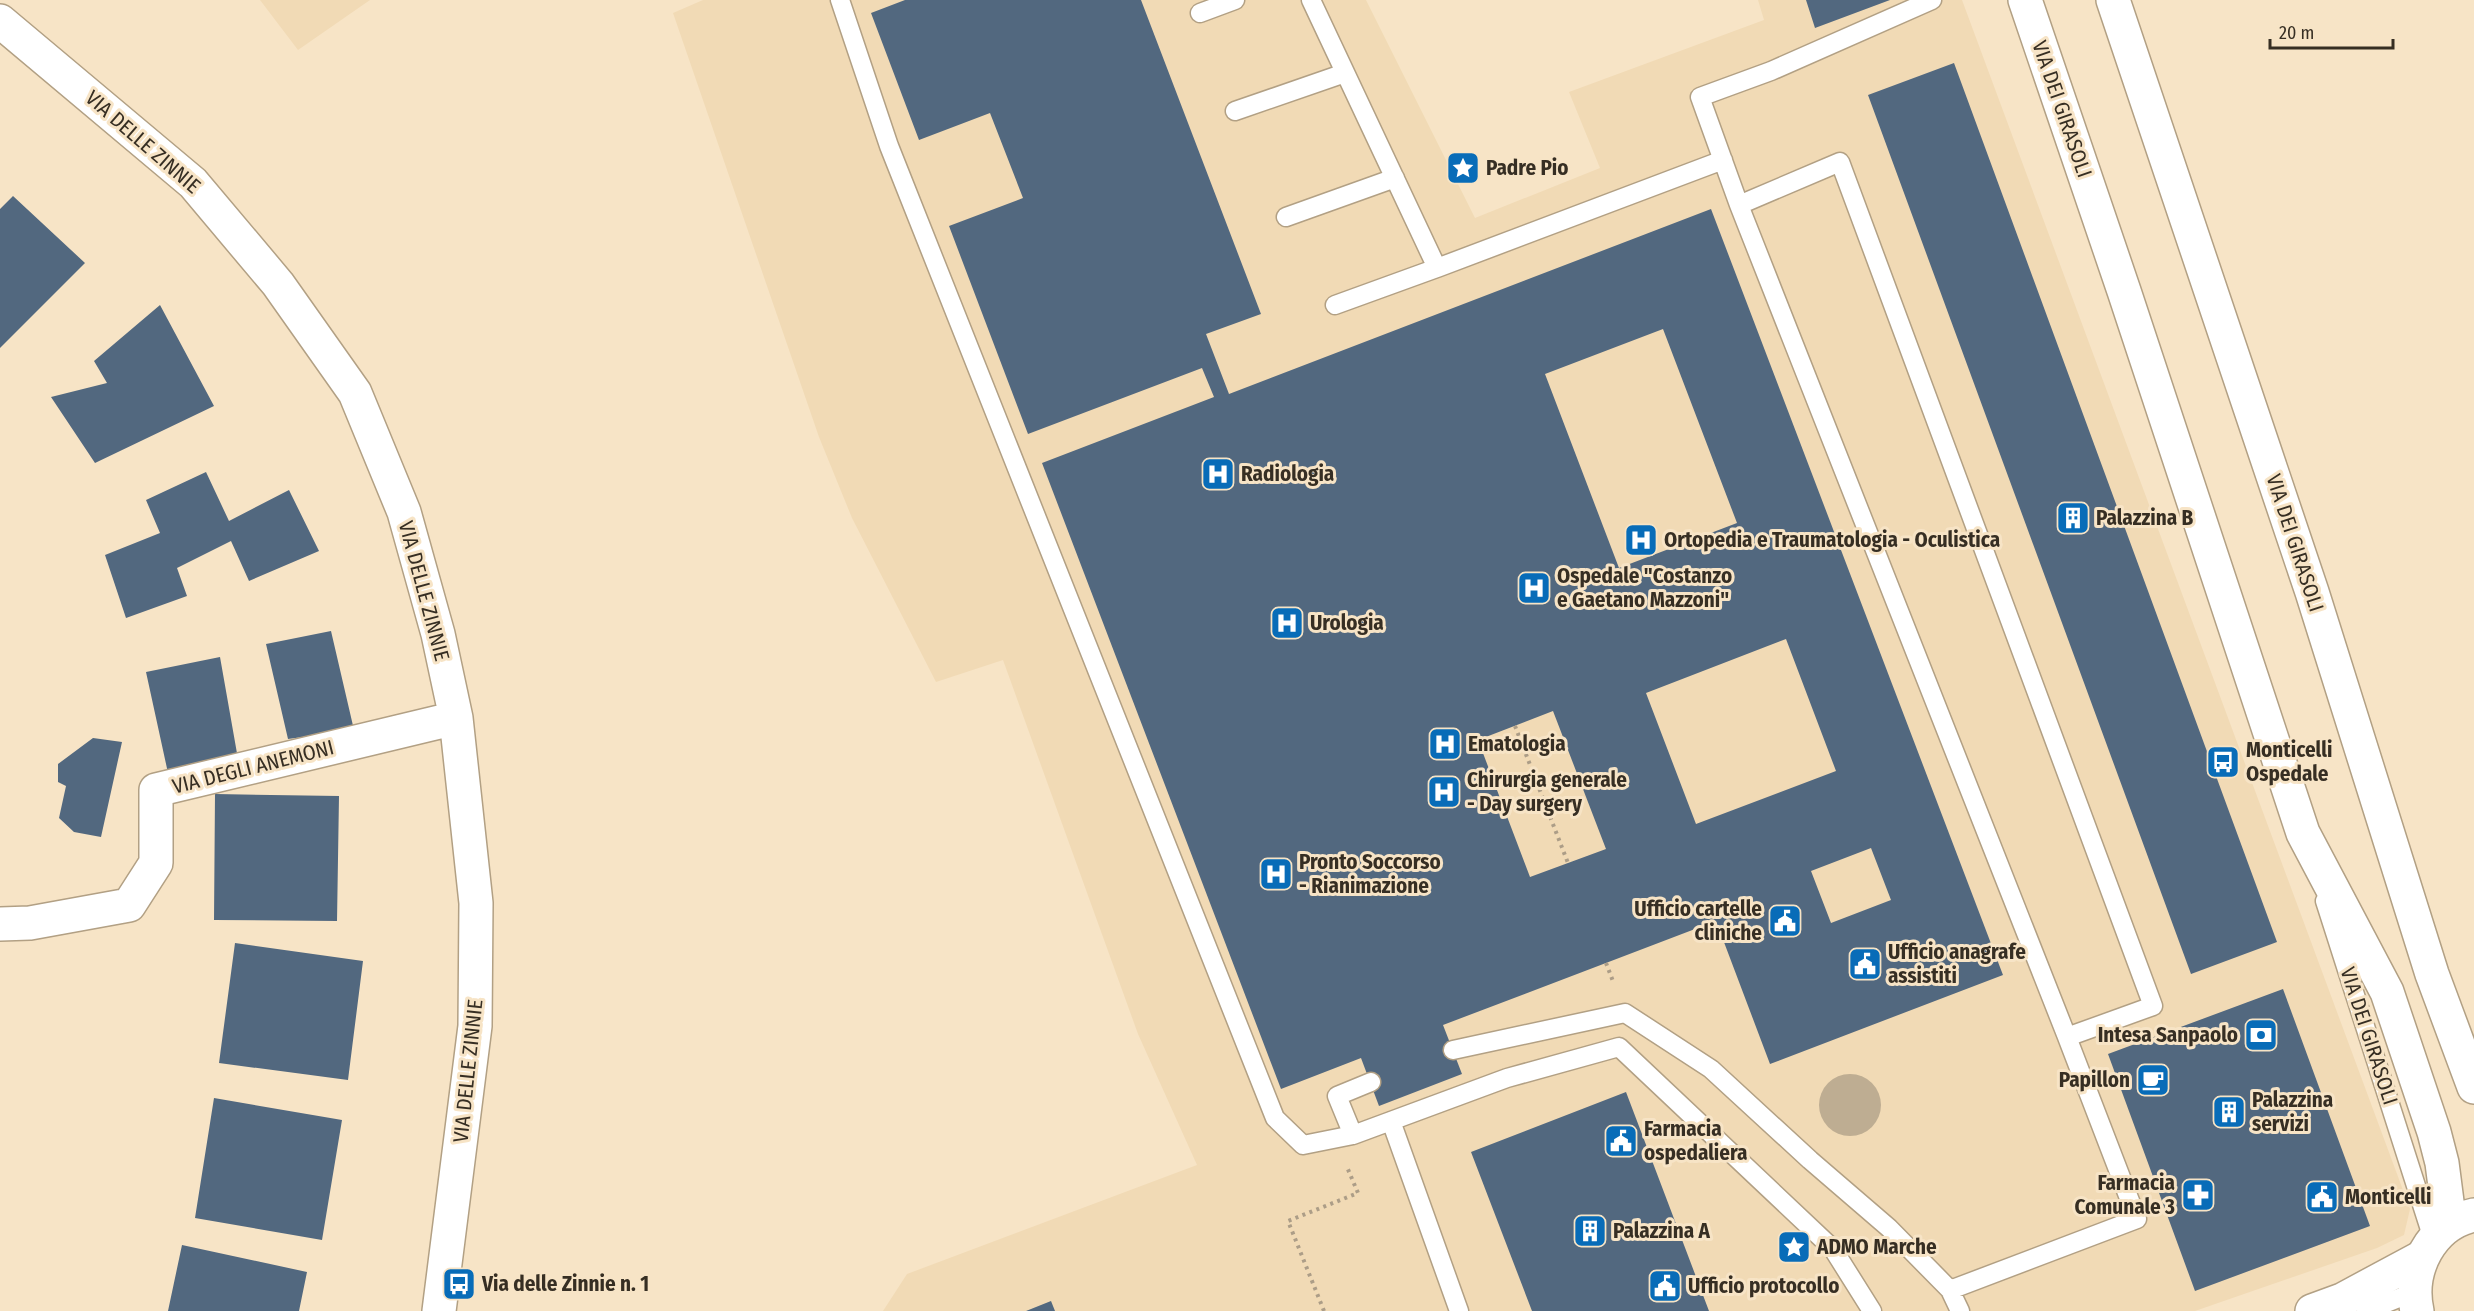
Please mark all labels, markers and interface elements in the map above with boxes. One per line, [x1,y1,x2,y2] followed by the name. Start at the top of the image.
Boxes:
[2270,12,2393,50] scale bar
[2279,22,2314,44] text: 20 m
[2026,37,2098,181] street label: VIA DEI GIRASOLI
[80,85,206,199] street label: VIA DELLE ZINNIE
[1445,150,1481,186] place icon: Padre Pio
[1486,155,1569,181] place label: Padre Pio
[1200,456,1236,492] hospital icon: Radiologia
[1241,461,1334,487] place label: Radiologia
[2261,471,2329,615] street label: VIA DEI GIRASOLI
[2055,500,2091,536] building icon: Palazzina B
[2096,505,2194,531] place label: Palazzina B
[393,518,455,664] street label: VIA DELLE ZINNIE
[1623,522,1659,558] hospital icon: Ortopedia e Traumatologia - Oculistica
[1664,527,2000,553] place label: Ortopedia e Traumatologia - Oculistica
[1557,563,1732,613] place label: Ospedale "Costanzo e Gaetano Mazzoni"
[1516,570,1552,606] hospital icon: Ospedale "Costanzo e Gaetano Mazzoni"
[1269,605,1305,641] hospital icon: Urologia
[1310,610,1384,636] place label: Urologia
[1427,726,1463,762] hospital icon: Ematologia
[1468,731,1566,757] place label: Ematologia
[170,734,336,800] street label: VIA DEGLI ANEMONI
[2246,737,2332,787] place label: Monticelli Ospedale
[2205,744,2241,780] bus stop icon: Monticelli Ospedale
[1467,767,1627,817] place label: Chirurgia generale - Day surgery
[1426,774,1462,810] hospital icon: Chirurgia generale - Day surgery
[1299,849,1441,899] place label: Pronto Soccorso - Rianimazione
[1258,856,1294,892] hospital icon: Pronto Soccorso - Rianimazione
[1634,896,1762,946] place label: Ufficio cartelle cliniche
[1767,903,1803,939] public building icon: Ufficio cartelle cliniche
[1888,939,2026,989] place label: Ufficio anagrafe assistiti
[1847,946,1883,982] public building icon: Ufficio anagrafe assistiti
[2335,964,2403,1108] street label: VIA DEI GIRASOLI
[448,998,488,1144] street label: VIA DELLE ZINNIE
[2243,1017,2279,1053] bank icon: Intesa Sanpaolo
[2098,1022,2238,1048] place label: Intesa Sanpaolo
[2135,1062,2171,1098] cafe icon: Papillon
[2059,1067,2130,1093] place label: Papillon
[2252,1087,2333,1137] place label: Palazzina servizi
[2211,1094,2247,1130] building icon: Palazzina servizi
[1644,1116,1747,1166] place label: Farmacia ospedaliera
[1603,1123,1639,1159] public building icon: Farmacia ospedaliera
[2074,1170,2175,1220] place label: Farmacia Comunale 3
[2180,1177,2216,1213] pharmacy icon: Farmacia Comunale 3
[2304,1179,2340,1215] public building icon: Monticelli
[2345,1184,2431,1210] place label: Monticelli
[1572,1213,1608,1249] building icon: Palazzina A
[1613,1218,1711,1244] place label: Palazzina A
[1776,1229,1812,1265] place icon: ADMO Marche
[1816,1234,1937,1260] place label: ADMO Marche
[441,1266,477,1302] bus stop icon: Via delle Zinnie n. 1
[1647,1268,1683,1304] public building icon: Ufficio protocollo
[481,1271,649,1297] place label: Via delle Zinnie n. 1
[1688,1273,1839,1299] place label: Ufficio protocollo

